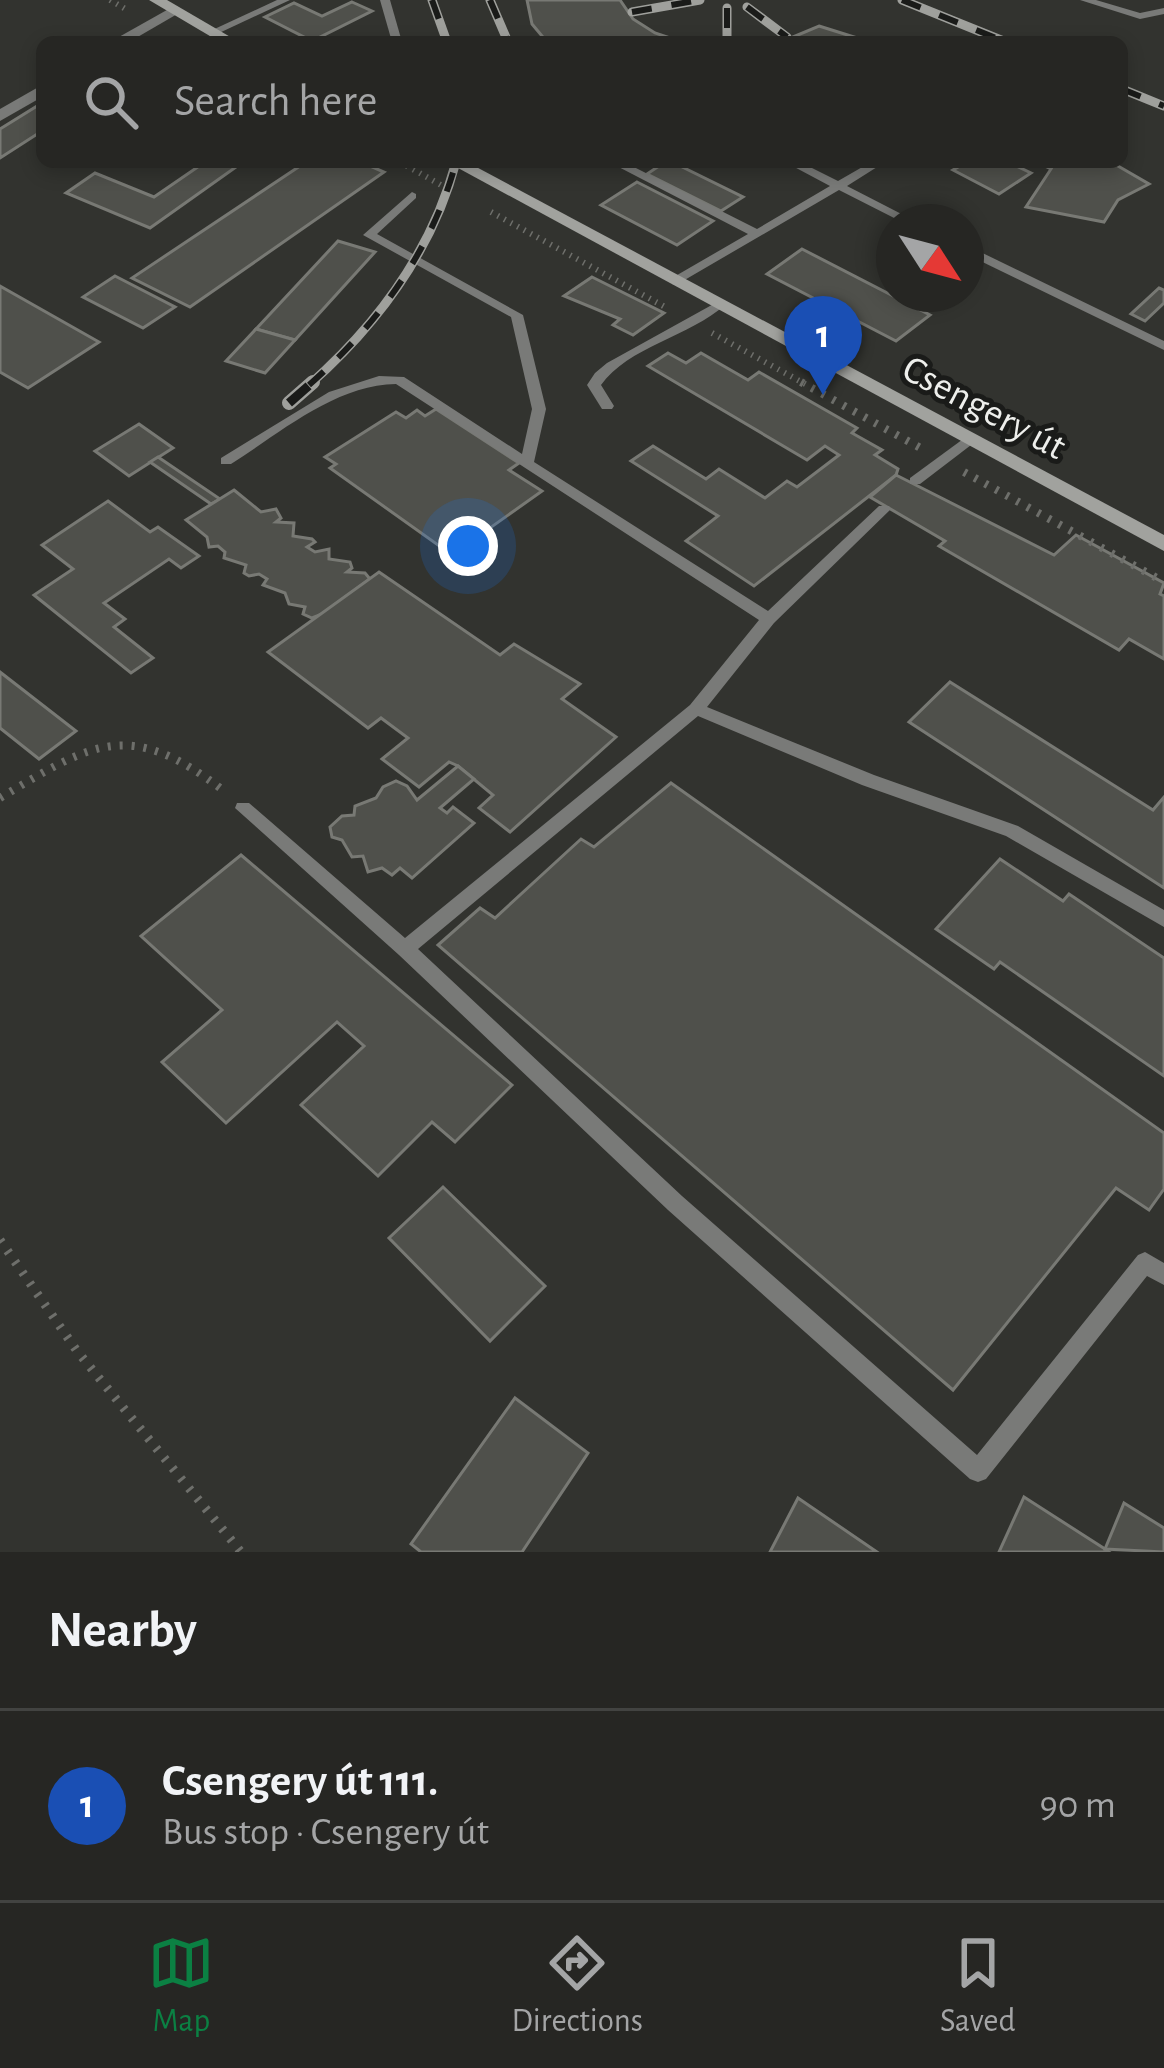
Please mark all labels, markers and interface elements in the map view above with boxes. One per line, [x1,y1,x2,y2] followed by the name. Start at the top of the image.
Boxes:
[36,36,1128,168] search box
[78,69,144,135] icon: search
[174,79,377,124] text: Search here
[876,204,984,312] north arrow
[784,296,862,395] pin: 1
[896,349,1072,467] street label: Csengery út
[438,516,498,576] your location
[48,1605,197,1656] text: Nearby
[162,1759,438,1804] text: Csengery út 111.
[80,1786,94,1825] text: 1
[1039,1786,1116,1825] text: 90 m
[162,1813,489,1852] text: Bus stop · Csengery út
[148,1930,214,2042] tab: Map
[511,1930,643,2042] tab: Directions
[940,1930,1015,2042] tab: Saved

